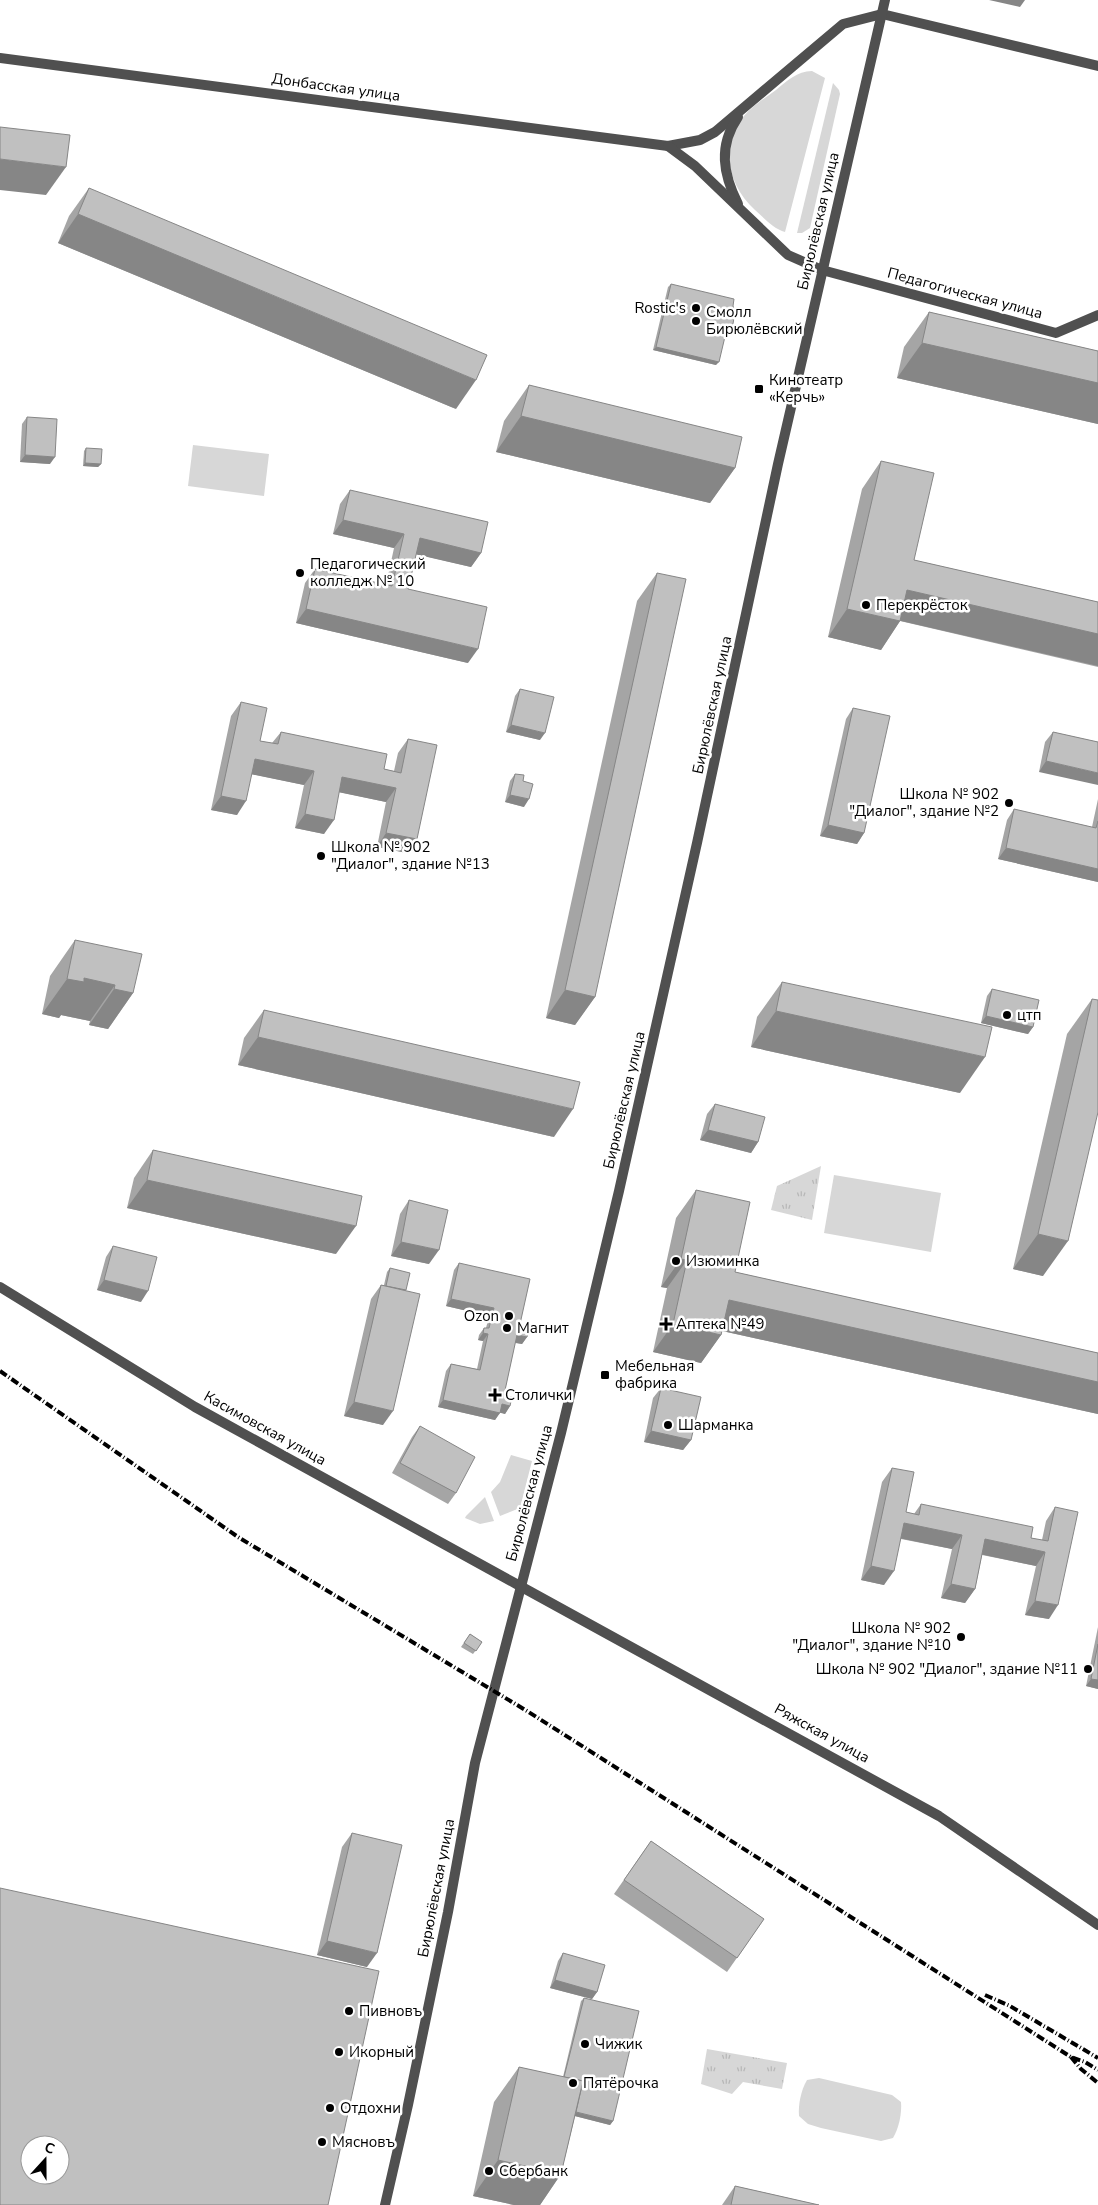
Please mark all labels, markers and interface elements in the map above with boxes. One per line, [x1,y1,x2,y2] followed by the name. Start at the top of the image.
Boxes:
[270,68,402,106] street label: Донбасская улица
[792,150,844,292] street label: Бирюлёвская улица
[885,263,1045,323] street label: Педагогическая улица
[634,298,686,318] place label: Rostic's
[690,302,702,314] marker: Rostic's
[706,302,802,339] place label: Смолл Бирюлёвский
[690,315,702,327] marker: Смолл Бирюлёвский
[769,370,843,407] place label: Кинотеатр «Керчь»
[753,383,765,395] marker: Кинотеатр «Керчь»
[310,554,426,591] place label: Педагогический колледж № 10
[294,567,306,579] marker: Педагогический колледж № 10
[876,595,968,615] place label: Перекрёсток
[860,599,872,611] marker: Перекрёсток
[688,634,736,776] street label: Бирюлёвская улица
[849,784,999,821] place label: Школа № 902 "Диалог", здание №2
[1003,797,1015,809] marker: Школа № 902 "Диалог", здание №2
[331,837,490,874] place label: Школа № 902 "Диалог", здание №13
[315,850,327,862] marker: Школа № 902 "Диалог", здание №13
[1017,1005,1041,1025] place label: цтп
[1001,1009,1013,1021] marker: цтп
[598,1029,650,1171] street label: Бирюлёвская улица
[686,1251,760,1271] place label: Изюминка
[670,1255,682,1267] marker: Изюминка
[464,1306,499,1326] place label: Ozon
[503,1310,515,1322] marker: Ozon
[676,1314,764,1334] place label: Аптека №49
[517,1318,569,1338] place label: Магнит
[660,1318,672,1330] marker: Аптека №49
[501,1322,513,1334] marker: Магнит
[615,1356,694,1393] place label: Мебельная фабрика
[599,1369,611,1381] marker: Мебельная фабрика
[505,1385,572,1405] place label: Столички
[200,1386,330,1470] street label: Касимовская улица
[489,1389,501,1401] marker: Столички
[678,1415,754,1435] place label: Шарманка
[662,1419,674,1431] marker: Шарманка
[501,1422,557,1564] street label: Бирюлёвская улица
[792,1618,951,1655] place label: Школа № 902 "Диалог", здание №10
[955,1631,967,1643] marker: Школа № 902 "Диалог", здание №10
[816,1659,1078,1679] place label: Школа № 902 "Диалог", здание №11
[1082,1663,1094,1675] marker: Школа № 902 "Диалог", здание №11
[771,1699,873,1767] street label: Ряжская улица
[413,1817,459,1959] street label: Бирюлёвская улица
[359,2001,422,2021] place label: Пивновъ
[343,2005,355,2017] marker: Пивновъ
[595,2034,642,2054] place label: Чижик
[579,2038,591,2050] marker: Чижик
[349,2042,414,2062] place label: Икорный
[333,2046,345,2058] marker: Икорный
[583,2073,659,2093] place label: Пятёрочка
[567,2077,579,2089] marker: Пятёрочка
[340,2098,401,2118] place label: Отдохни
[324,2102,336,2114] marker: Отдохни
[332,2132,395,2152] place label: Мясновъ
[20,2135,70,2185] north arrow
[316,2136,328,2148] marker: Мясновъ
[42,2138,58,2159] text: С
[499,2161,568,2181] place label: Сбербанк
[483,2165,495,2177] marker: Сбербанк

